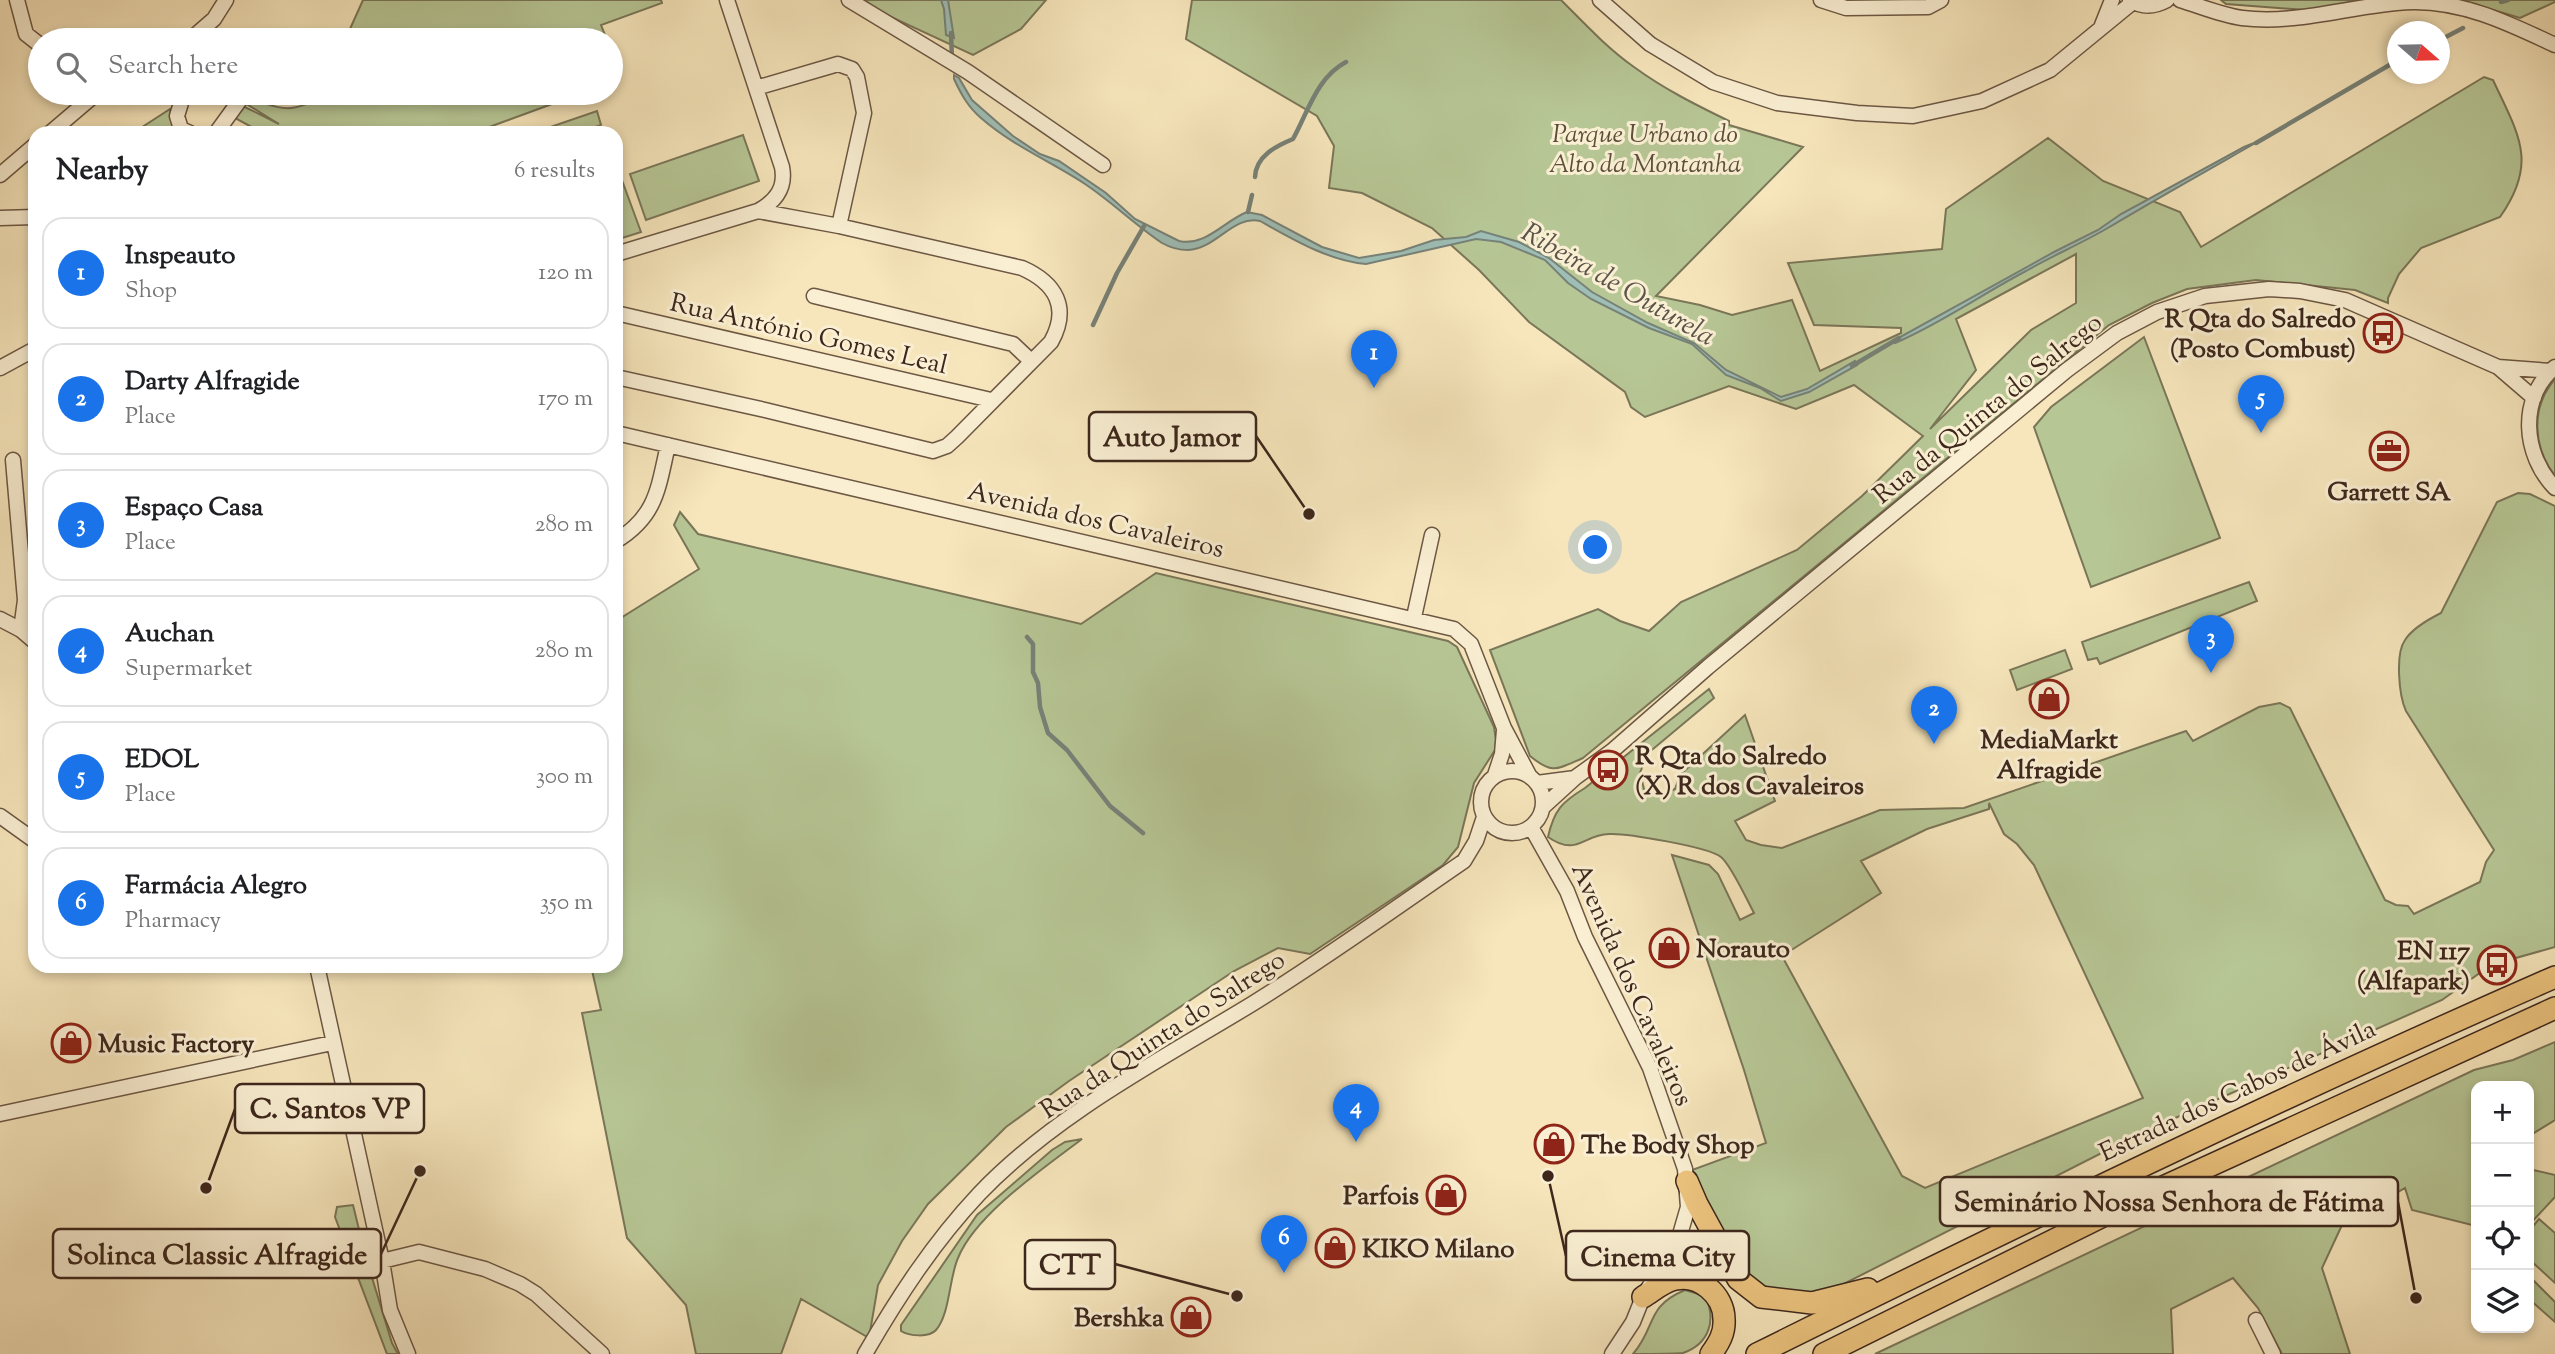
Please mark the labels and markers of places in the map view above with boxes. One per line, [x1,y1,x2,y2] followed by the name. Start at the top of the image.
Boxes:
[2164,302,2356,369] place label: R Qta do Salredo (Posto Combust)
[2362,312,2404,354] bus stop icon: R Qta do Salredo (Posto Combust)
[1351,330,1397,388] pin: 1
[2238,375,2284,433] pin: 5
[1089,412,1256,461] callout: Auto Jamor
[2368,430,2410,472] office icon: Garrett SA
[2327,475,2452,512] place label: Garrett SA
[2188,615,2234,673] pin: 3
[2028,678,2070,720] shop icon: MediaMarkt Alfragide
[1911,686,1957,744] pin: 2
[1980,723,2118,790] place label: MediaMarkt Alfragide
[1635,739,1864,806] place label: R Qta do Salredo (X) R dos Cavaleiros
[1587,749,1629,791] bus stop icon: R Qta do Salredo (X) R dos Cavaleiros
[1648,927,1690,969] shop icon: Norauto
[1696,932,1790,969] place label: Norauto
[2357,934,2470,1001] place label: EN 117 (Alfapark)
[2476,944,2518,986] bus stop icon: EN 117 (Alfapark)
[50,1022,92,1064] shop icon: Music Factory
[98,1027,254,1064] place label: Music Factory
[235,1084,424,1133] callout: C. Santos VP
[1333,1084,1379,1142] pin: 4
[1533,1123,1575,1165] shop icon: The Body Shop
[1581,1128,1754,1165] place label: The Body Shop
[1425,1174,1467,1216] shop icon: Parfois
[1940,1177,2398,1226] callout: Seminário Nossa Senhora de Fátima
[1343,1179,1419,1216] place label: Parfois
[1261,1215,1307,1273] pin: 6
[1314,1227,1356,1269] shop icon: KIKO Milano
[53,1229,381,1278] callout: Solinca Classic Alfragide
[1566,1231,1749,1280] callout: Cinema City
[1362,1232,1515,1269] place label: KIKO Milano
[1025,1240,1115,1289] callout: CTT
[1170,1296,1212,1338] shop icon: Bershka
[1074,1301,1164,1338] place label: Bershka

